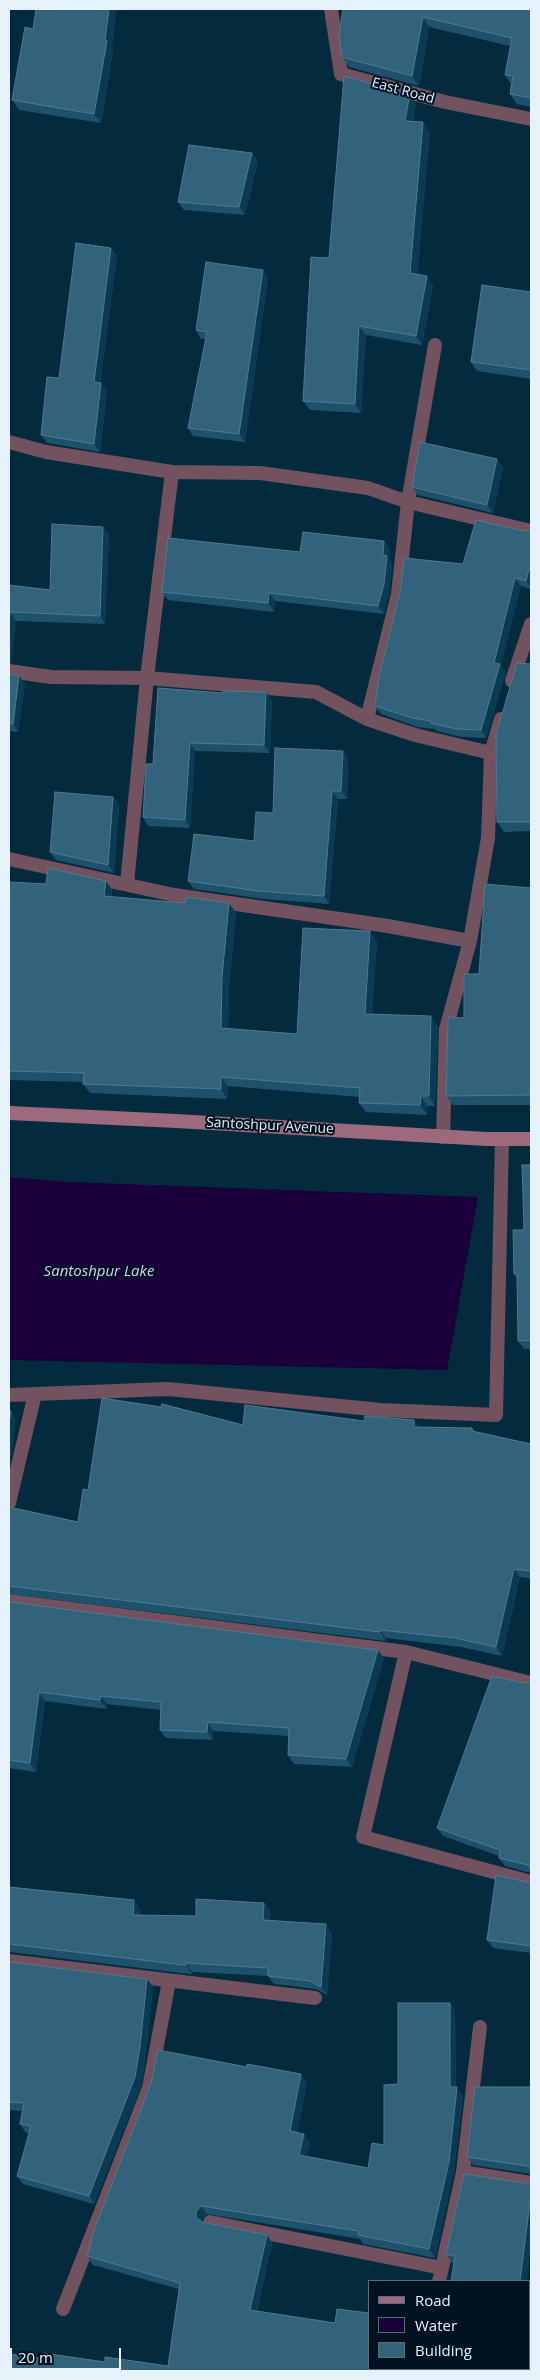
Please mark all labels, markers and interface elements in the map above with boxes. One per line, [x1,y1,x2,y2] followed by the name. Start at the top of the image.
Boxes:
[370,75,436,107] street label: East Road
[206,1114,334,1138] street label: Santoshpur Avenue
[44,1263,154,1281] water label: Santoshpur Lake
[368,2280,530,2370] legend
[415,2290,451,2310] text: Road
[415,2315,457,2335] text: Water
[12,2338,124,2370] scale bar
[415,2340,472,2360] text: Building
[18,2347,53,2367] text: 20 m

